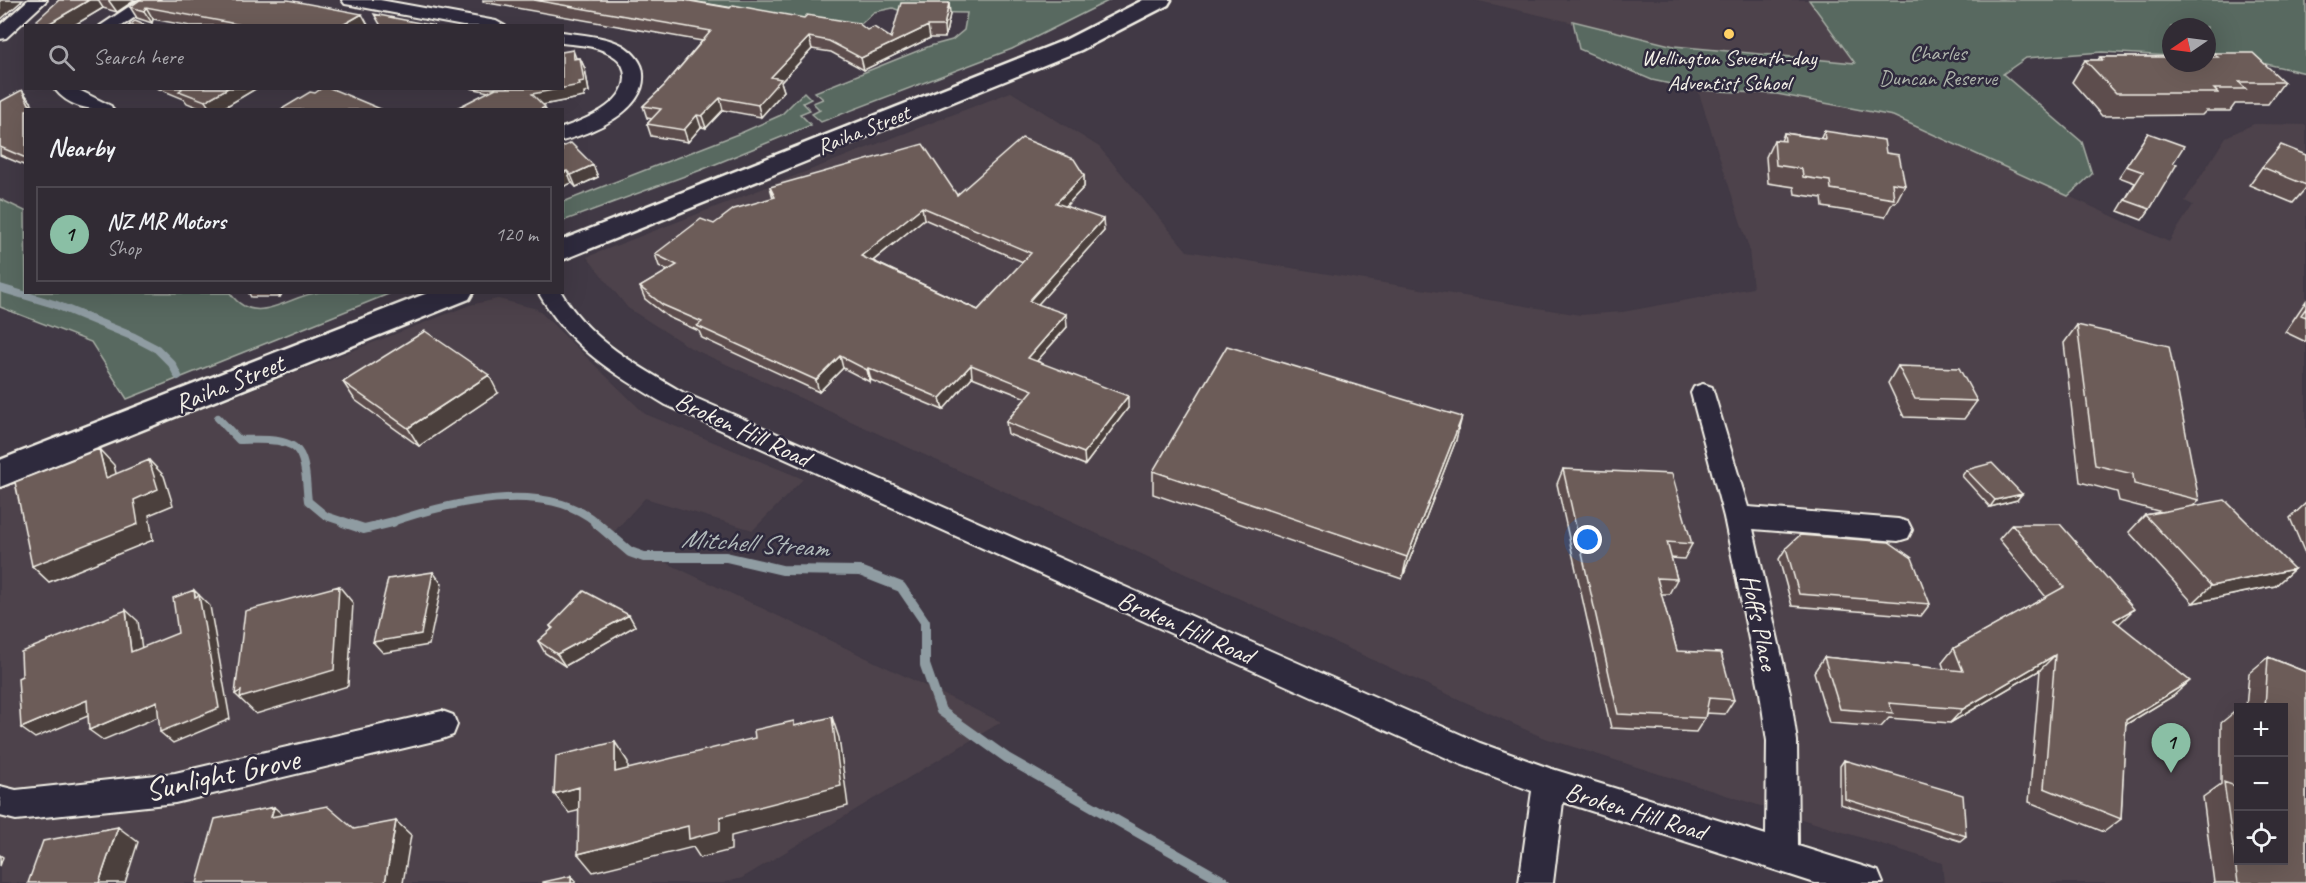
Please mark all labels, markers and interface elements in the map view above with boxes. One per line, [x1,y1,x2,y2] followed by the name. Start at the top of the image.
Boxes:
[2162,18,2216,72] north arrow
[24,24,564,90] search box
[1722,27,1736,41] marker: Wellington Seventh-day Adventist School
[1879,39,1999,92] park label: Charles Duncan Reserve
[45,41,78,74] icon: search
[93,43,183,71] text: Search here
[1641,44,1818,97] place label: Wellington Seventh-day Adventist School
[813,98,916,161] street label: Raiha Street
[48,131,113,164] text: Nearby
[107,208,226,236] text: NZ MR Motors
[65,222,74,247] text: 1
[495,222,538,247] text: 120 m
[107,236,141,261] text: Shop
[170,346,291,420] street label: Raiha Street
[670,384,819,477] street label: Broken Hill Road
[680,521,832,565] water label: Mitchell Stream
[1573,525,1602,554] your location
[1733,571,1786,675] street label: Hoffs Place
[1113,583,1262,674] street label: Broken Hill Road
[2234,703,2288,865] map controls
[2234,703,2288,757] button: +
[2152,724,2190,773] pin: 1
[141,738,306,811] street label: Sunlight Grove
[2234,757,2288,811] button: −
[1562,774,1714,850] street label: Broken Hill Road
[2234,811,2288,865] button: locate

